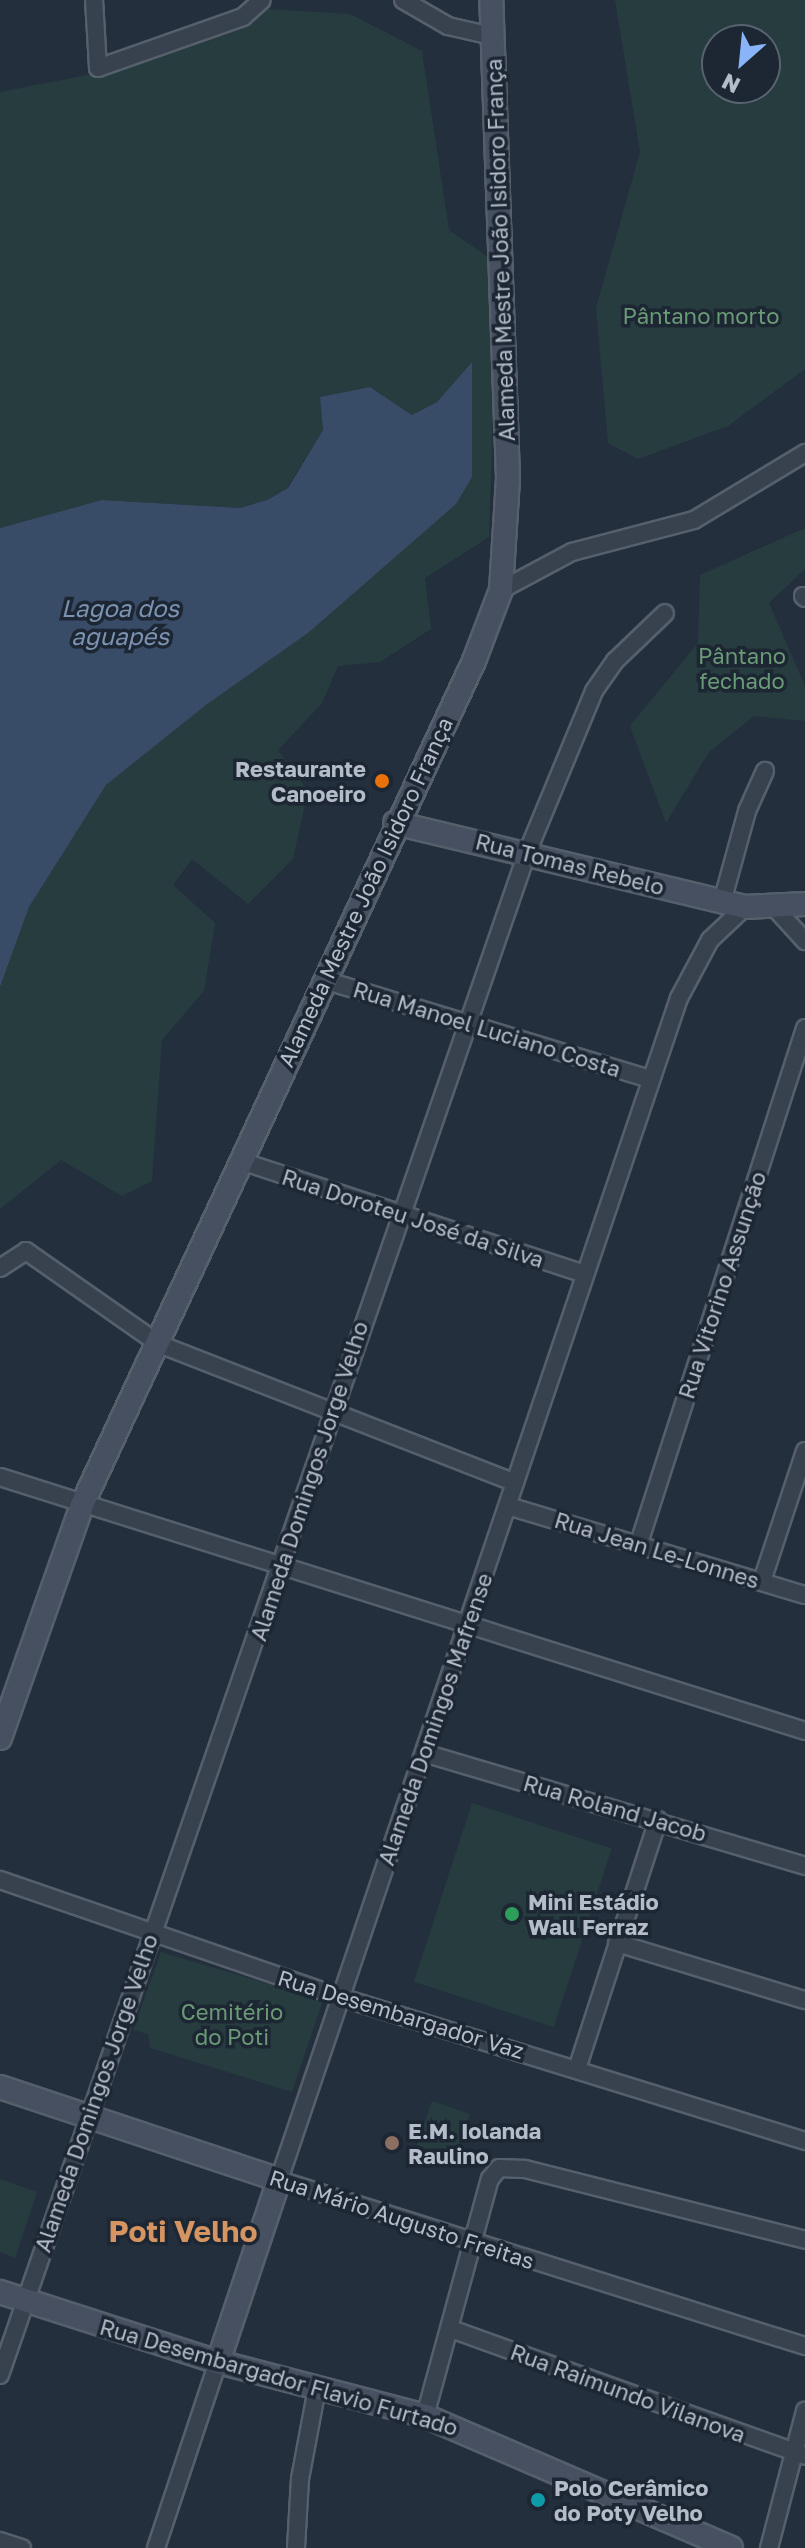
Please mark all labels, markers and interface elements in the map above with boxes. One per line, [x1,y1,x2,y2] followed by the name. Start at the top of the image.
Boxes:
[701,24,781,104] north arrow
[480,58,520,442] street label: Alameda Mestre João Isidoro França
[717,68,744,100] text: N
[622,303,780,329] park label: Pântano morto
[61,594,179,650] water label: Lagoa dos aguapés
[698,642,786,694] park label: Pântano fechado
[272,713,458,1071] street label: Alameda Mestre João Isidoro França
[235,755,366,806] place label: Restaurante Canoeiro
[373,772,391,790] marker: Restaurante Canoeiro
[473,828,667,900] street label: Rua Tomas Rebelo
[350,976,624,1082] street label: Rua Manoel Luciano Costa
[279,1163,547,1273] street label: Rua Doroteu José da Silva
[673,1168,771,1402] street label: Rua Vitorino Assunção
[245,1318,373,1644] street label: Alameda Domingos Jorge Velho
[551,1506,763,1594] street label: Rua Jean Le-Lonnes
[372,1569,498,1869] street label: Alameda Domingos Mafrense
[520,1769,710,1847] street label: Rua Roland Jacob
[528,1888,659,1940] place label: Mini Estádio Wall Ferraz
[503,1905,521,1923] marker: Mini Estádio Wall Ferraz
[29,1931,163,2255] street label: Alameda Domingos Jorge Velho
[275,1964,527,2064] street label: Rua Desembargador Vaz
[181,1998,283,2050] park label: Cemitério do Poti
[408,2117,541,2168] place label: E.M. Iolanda Raulino
[383,2134,401,2152] marker: E.M. Iolanda Raulino
[266,2164,538,2274] street label: Rua Mário Augusto Freitas
[109,2213,257,2249] district label: Poti Velho
[97,2313,461,2441] street label: Rua Desembargador Flavio Furtado
[507,2338,749,2448] street label: Rua Raimundo Vilanova
[554,2474,708,2526] place label: Polo Cerâmico do Poty Velho
[529,2491,547,2509] marker: Polo Cerâmico do Poty Velho

